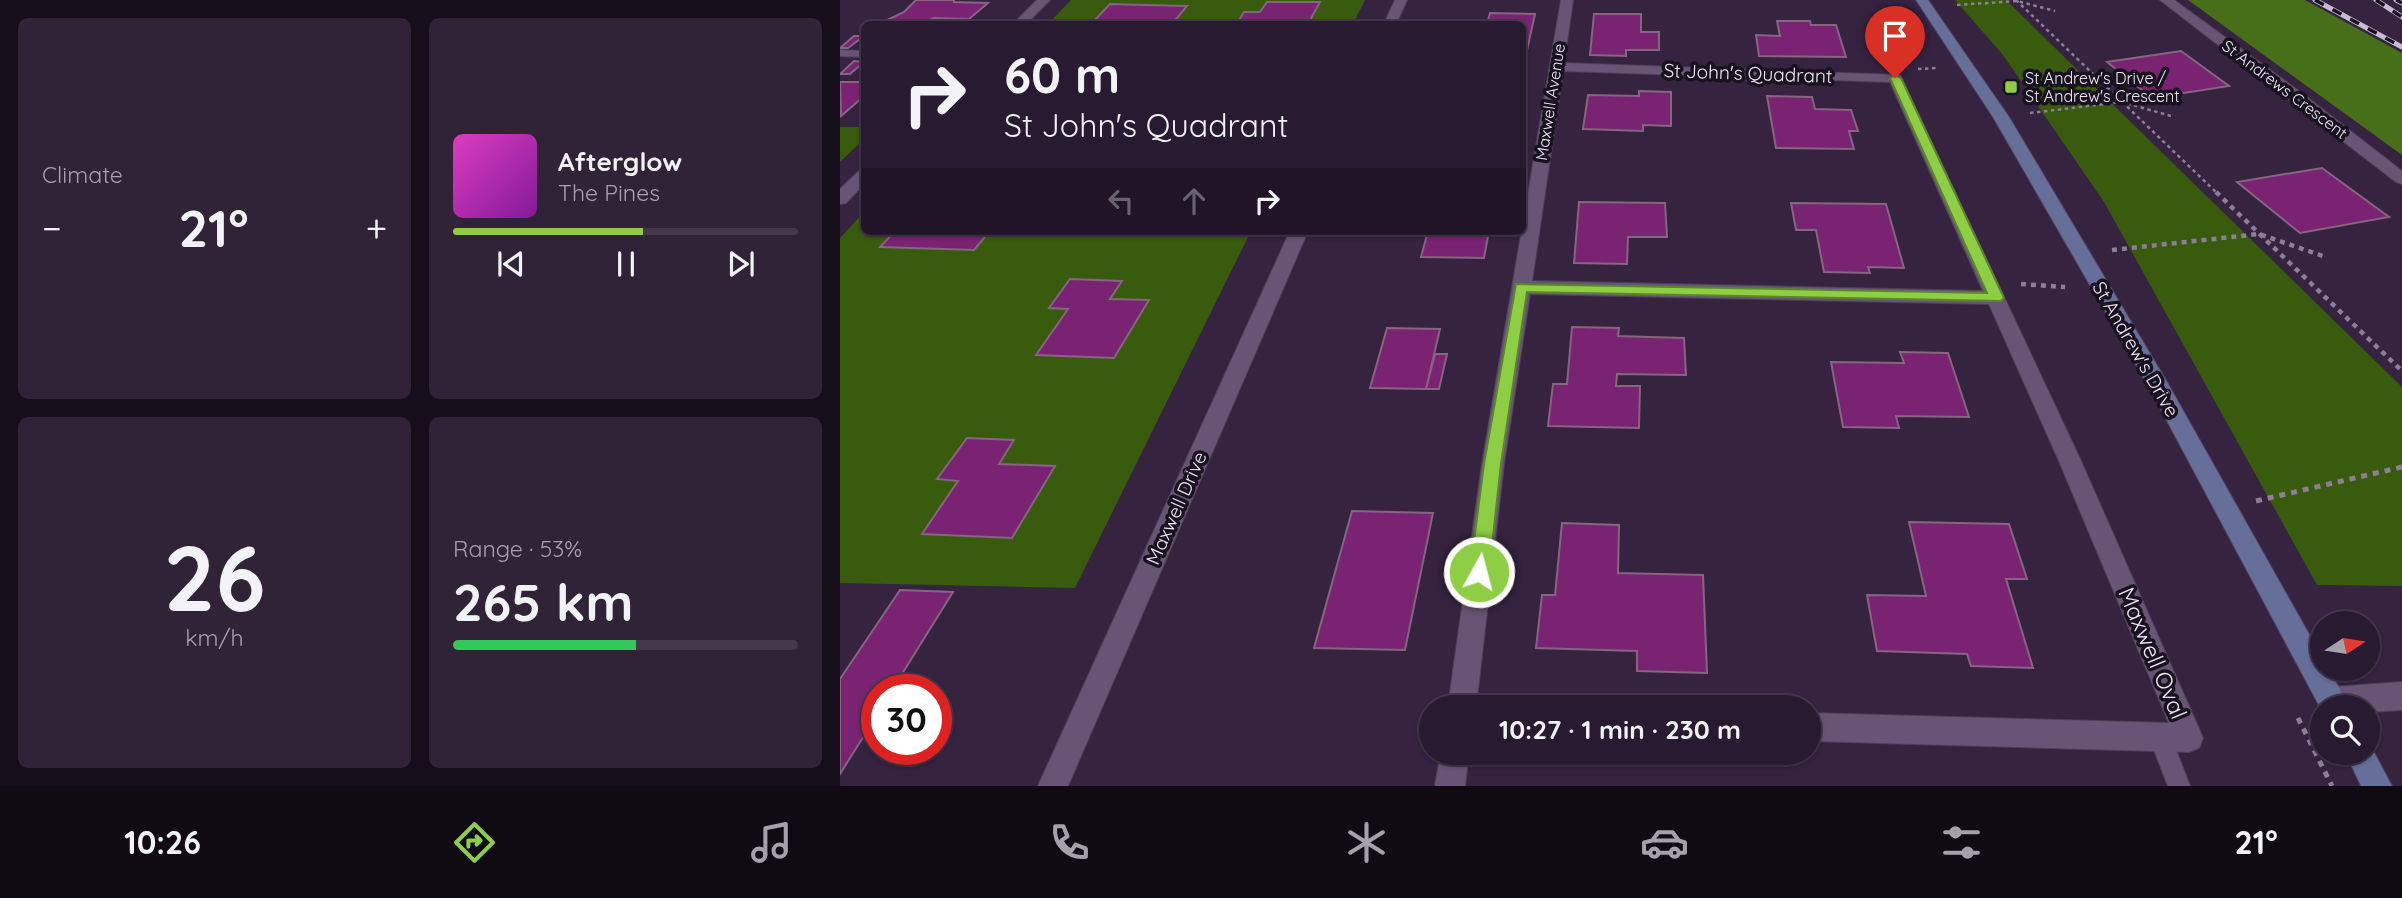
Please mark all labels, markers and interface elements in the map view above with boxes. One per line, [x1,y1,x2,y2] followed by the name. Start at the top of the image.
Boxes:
[1865,6,1925,78] pin
[1876,17,1914,55] icon: arrive
[2218,35,2352,143] street label: St Andrews Crescent
[1531,42,1569,162] street label: Maxwell Avenue
[1004,44,1120,105] text: 60 m
[889,49,980,140] icon: right
[1663,58,1833,88] street label: St John's Quadrant
[2025,68,2180,106] place label: St Andrew's Drive / St Andrew's Crescent
[2003,79,2019,95] marker: St Andrew's Drive / St Andrew's Crescent
[1004,105,1288,145] text: St John's Quadrant
[558,145,682,178] text: Afterglow
[42,160,123,189] text: Climate
[558,178,660,207] text: The Pines
[1102,182,1140,220] icon: left
[1175,182,1213,220] icon: ahead
[1248,182,1286,220] icon: right
[179,195,249,260] text: 21°
[42,204,62,252] text: −
[366,204,387,252] text: +
[492,245,530,283] icon: previous
[607,245,645,283] icon: pause
[722,245,760,283] icon: next
[2087,277,2185,421] street label: St Andrew's Drive
[1140,448,1212,568] street label: Maxwell Drive
[163,520,266,634] text: 26
[453,534,582,563] text: Range · 53%
[1442,535,1516,609] position arrow
[453,569,633,634] text: 265 km
[2112,583,2194,723] street label: Maxwell Oval
[2310,611,2380,681] north arrow
[2310,611,2380,765] map controls
[185,623,244,652] text: km/h
[861,674,952,765] speed limit sign: 30
[2310,695,2380,765] button: search
[1499,713,1741,746] text: 10:27 · 1 min · 230 m
[450,818,499,867] icon: directions
[747,818,796,867] icon: music
[1045,818,1094,867] icon: phone
[1342,818,1391,867] icon: climate
[1640,818,1689,867] icon: car
[1937,818,1986,867] icon: filters
[124,822,201,862] text: 10:26
[2235,822,2278,862] text: 21°

